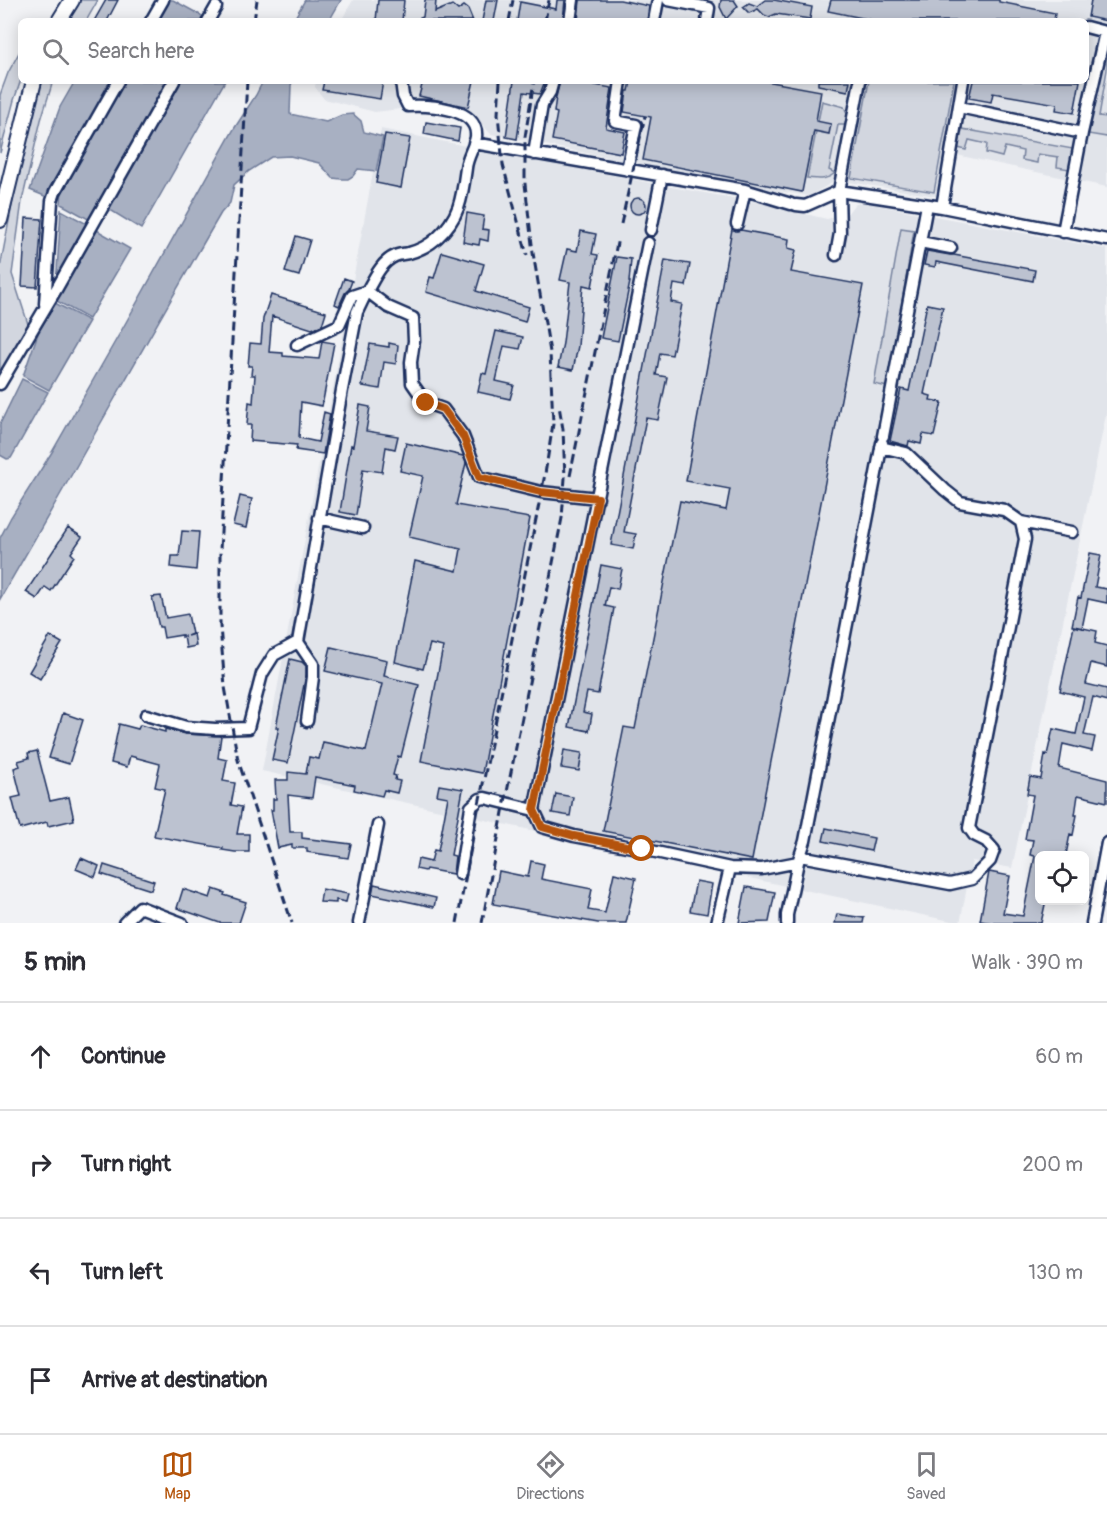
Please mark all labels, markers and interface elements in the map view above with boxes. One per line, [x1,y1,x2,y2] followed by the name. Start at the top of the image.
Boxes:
[18,18,1089,84] search box
[39,35,72,68] icon: search
[87,37,194,65] text: Search here
[412,389,438,415] route end
[628,835,654,861] route start
[1035,851,1089,905] map controls
[1035,851,1089,905] button: locate
[24,946,86,978] text: 5 min
[971,950,1083,975] text: Walk · 390 m
[24,1040,57,1073] icon: ahead
[81,1042,165,1070] text: Continue
[1036,1044,1083,1069] text: 60 m
[24,1148,57,1181] icon: right
[81,1150,171,1178] text: Turn right
[1022,1152,1083,1177] text: 200 m
[24,1256,57,1289] icon: left
[81,1258,163,1286] text: Turn left
[1028,1260,1083,1285] text: 130 m
[24,1364,57,1397] icon: arrive
[81,1366,267,1394] text: Arrive at destination
[161,1448,194,1504] tab: Map
[516,1448,584,1504] tab: Directions
[906,1448,946,1504] tab: Saved

